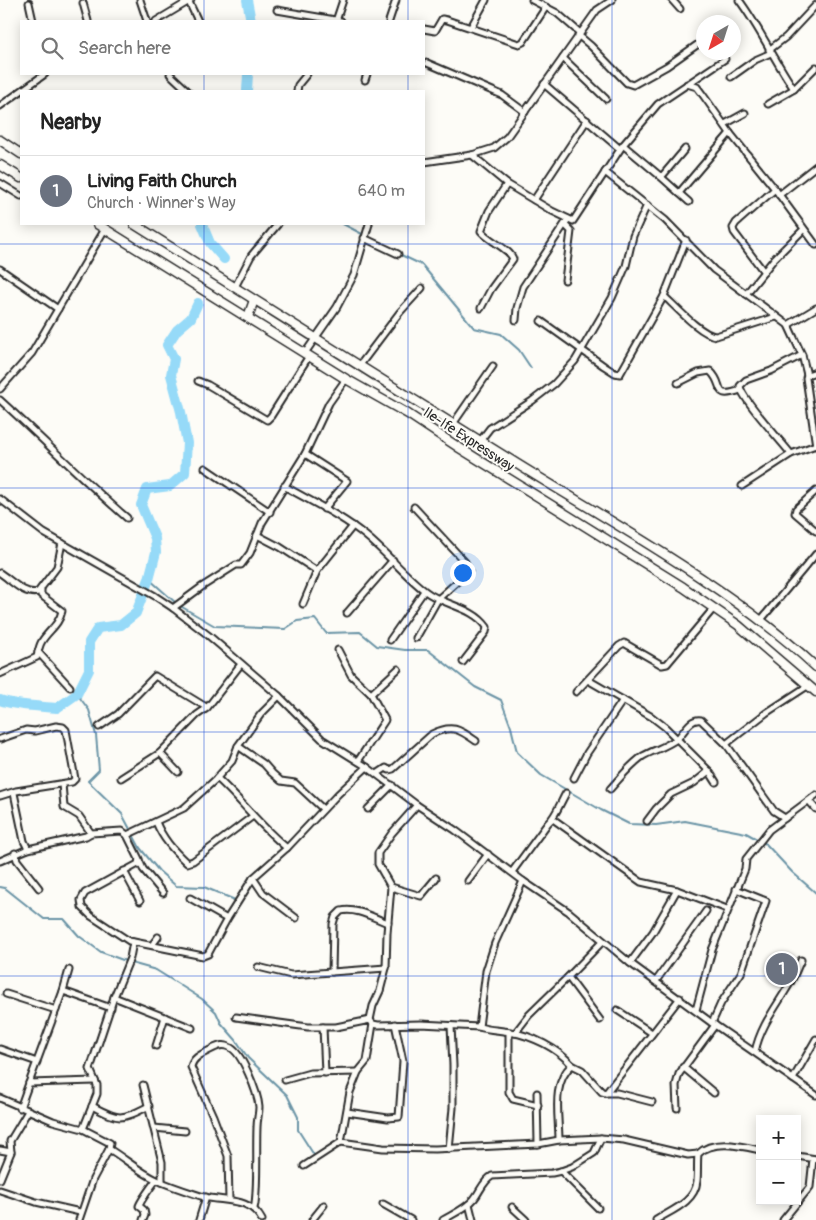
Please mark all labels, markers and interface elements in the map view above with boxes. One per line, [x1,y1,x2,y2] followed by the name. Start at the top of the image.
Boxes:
[696,15,741,60] north arrow
[20,20,425,75] search box
[38,34,66,62] icon: search
[78,36,171,60] text: Search here
[40,109,101,136] text: Nearby
[87,169,237,193] text: Living Faith Church
[53,181,59,201] text: 1
[358,181,405,201] text: 640 m
[87,193,236,213] text: Church · Winner's Way
[420,404,517,475] street label: Ile-Ife Expressway
[450,560,476,586] your location
[766,950,798,988] pin: 1
[756,1115,801,1205] map controls
[756,1115,801,1160] button: +
[756,1160,801,1205] button: −

